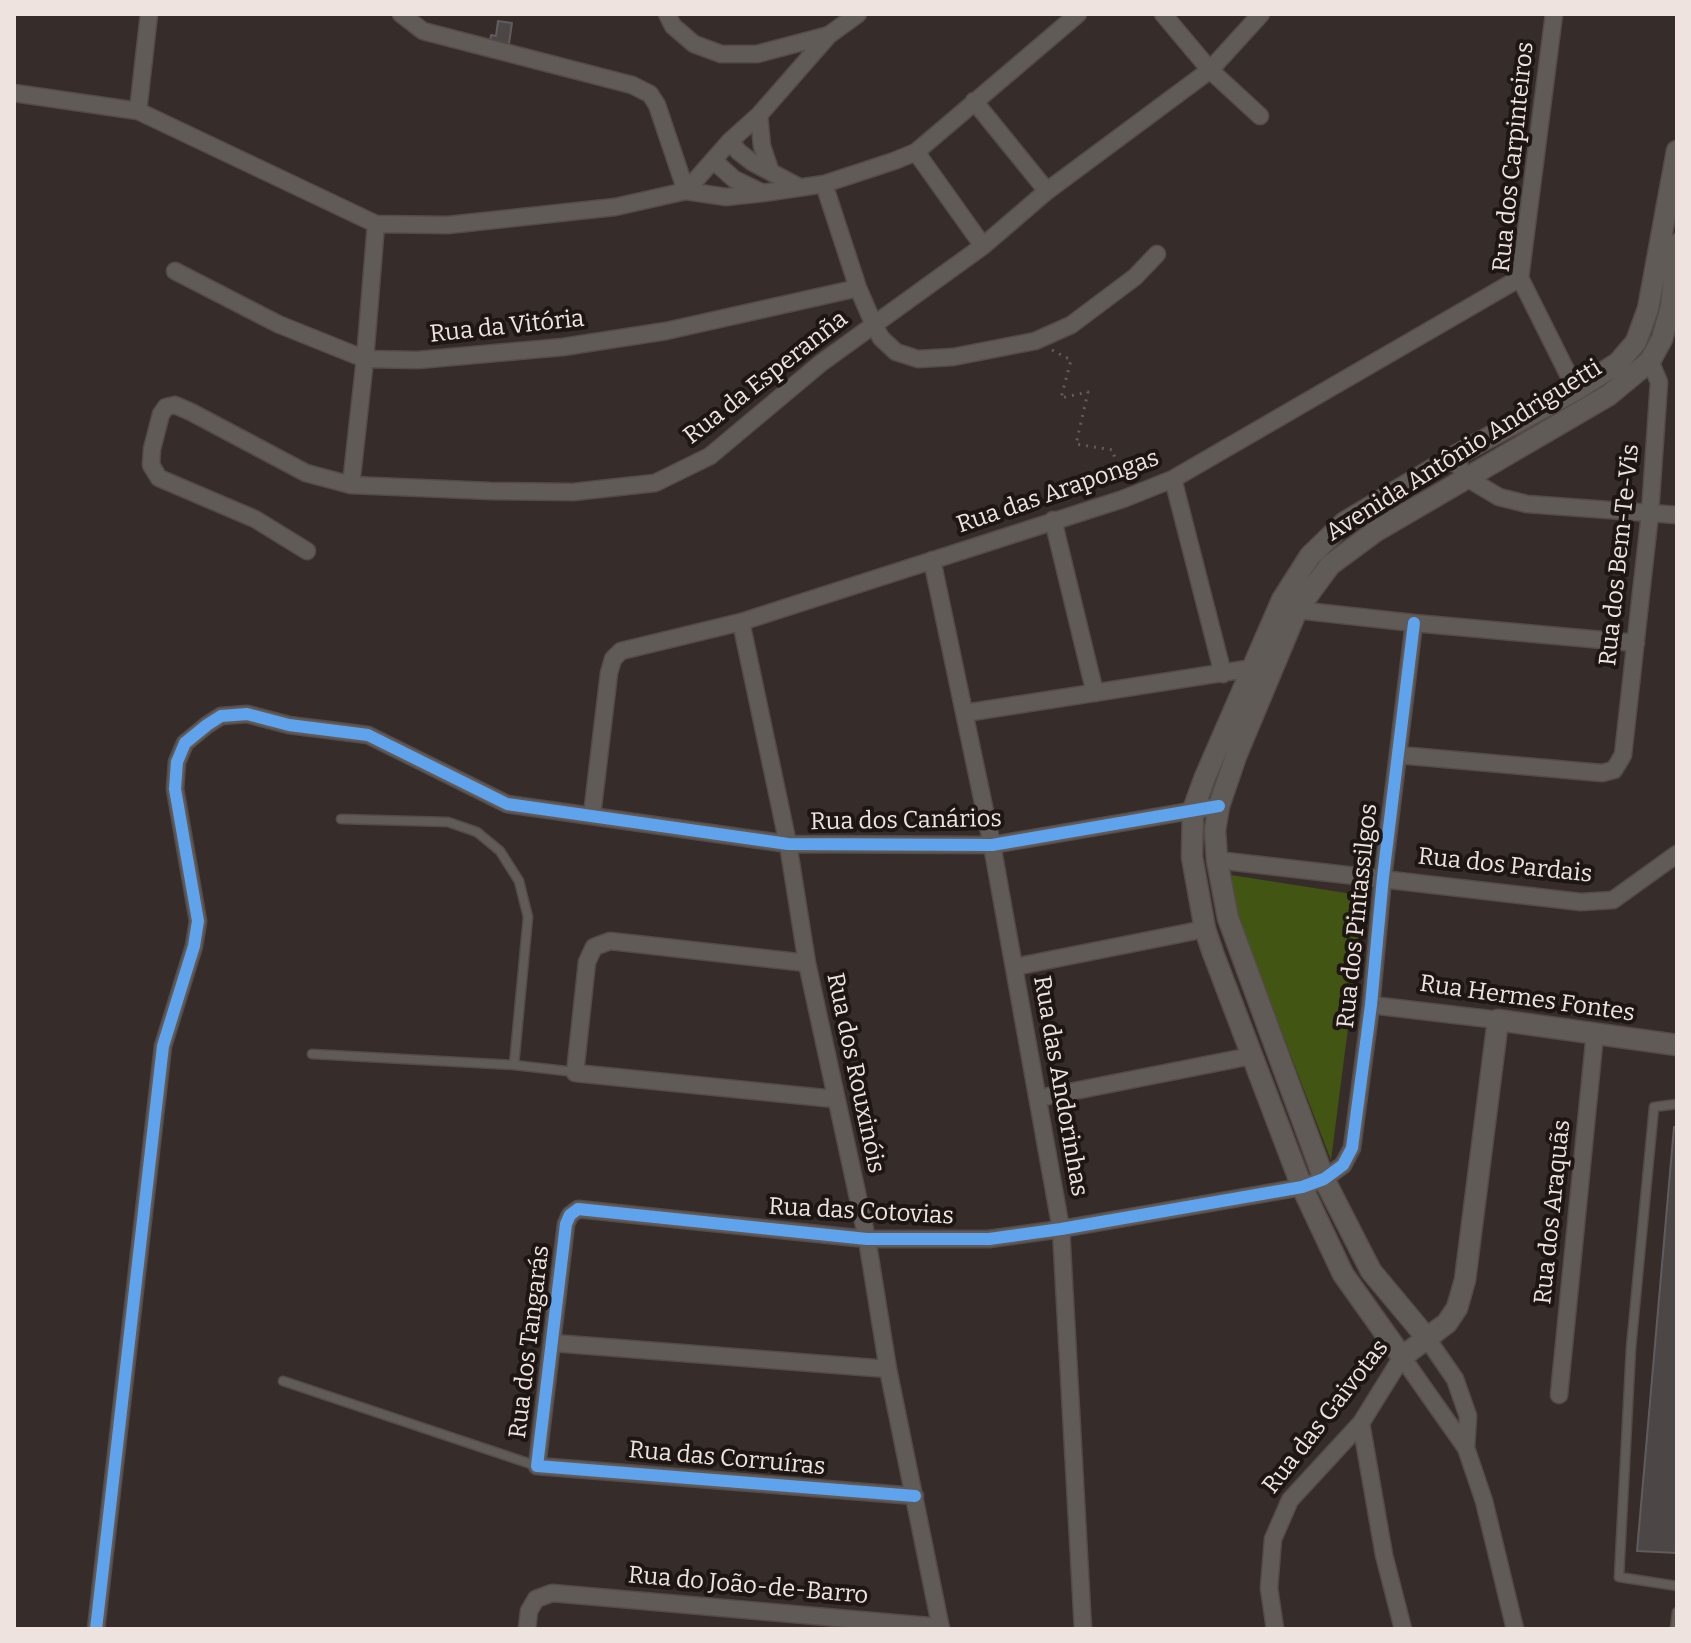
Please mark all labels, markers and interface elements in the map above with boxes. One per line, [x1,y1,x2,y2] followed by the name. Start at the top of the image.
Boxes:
[1488,40,1540,274] street label: Rua dos Carpinteiros
[428,305,586,349] street label: Rua da Vitória
[678,305,854,451] street label: Rua da Esperanña
[1321,354,1607,548] street label: Avenida Antônio Andriguetti
[1594,443,1646,667] street label: Rua dos Bem-Te-Vis
[953,444,1163,540] street label: Rua das Arapongas
[1332,802,1384,1030] street label: Rua dos Pintassilgos
[810,805,1002,837] street label: Rua dos Canários
[1416,843,1594,889] street label: Rua dos Pardais
[820,970,890,1176] street label: Rua dos Rouxinóis
[1418,970,1636,1028] street label: Rua Hermes Fontes
[1026,973,1094,1199] street label: Rua das Andorinhas
[1529,1118,1577,1306] street label: Rua dos Araquãs
[767,1193,955,1231] street label: Rua das Cotovias
[504,1244,556,1440] street label: Rua dos Tangarás
[1257,1334,1395,1500] street label: Rua das Gaivotas
[627,1436,827,1482] street label: Rua das Corruíras
[627,1561,869,1611] street label: Rua do João-de-Barro

